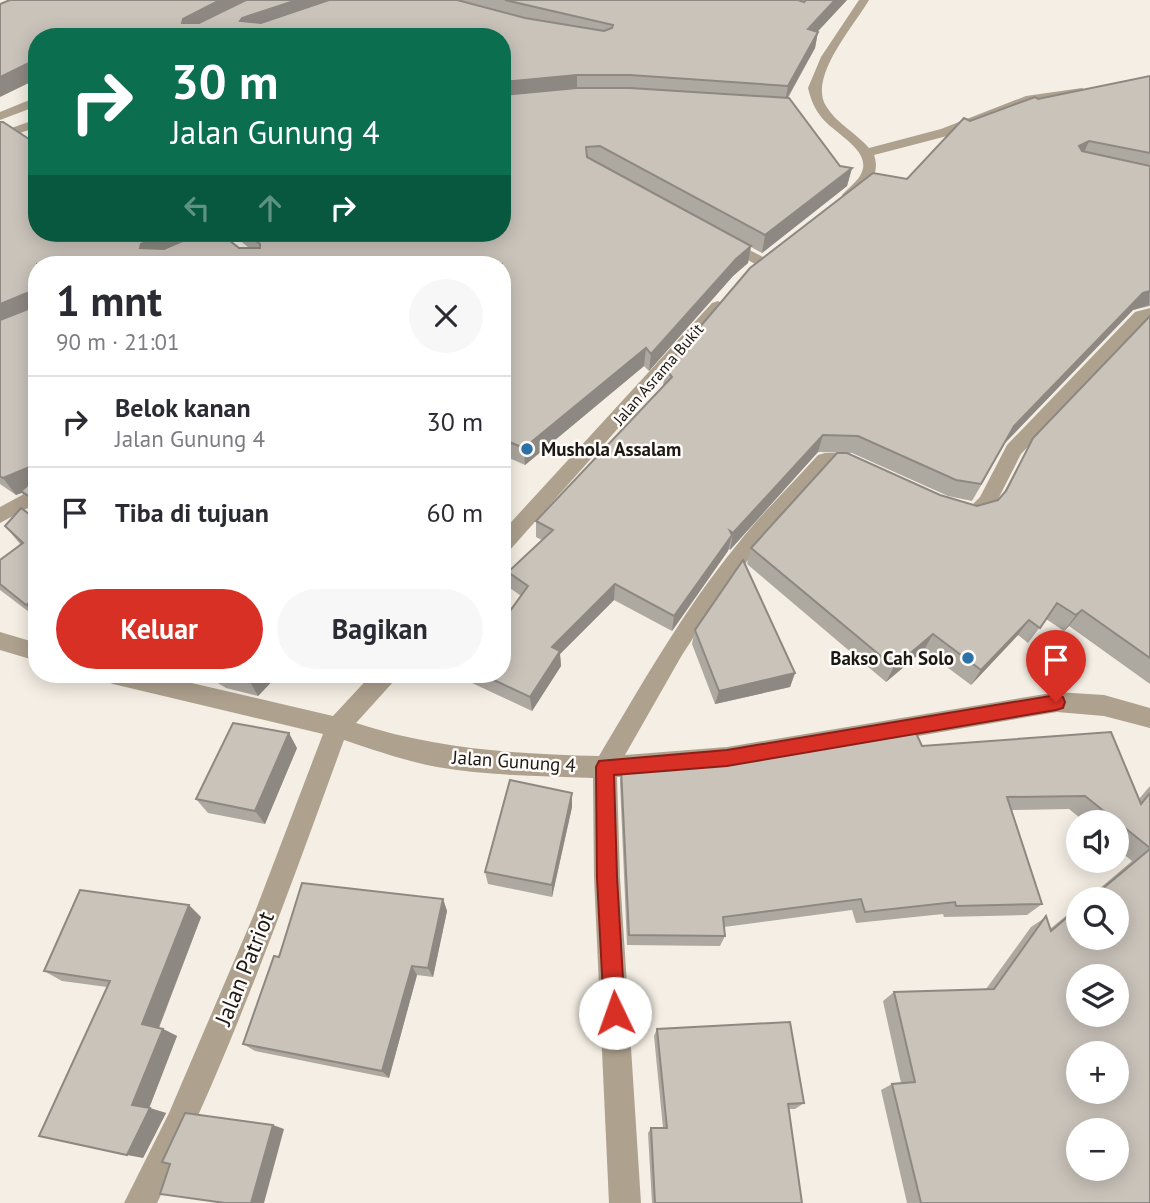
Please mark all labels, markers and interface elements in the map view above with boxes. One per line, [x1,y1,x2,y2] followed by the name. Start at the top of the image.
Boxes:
[171,49,278,113] text: 30 m
[56,56,147,147] icon: right
[171,111,380,153] text: Jalan Gunung 4
[178,189,216,227] icon: left
[251,189,289,227] icon: ahead
[324,189,362,227] icon: right
[56,273,162,328] text: 1 mnt
[409,279,483,353] button: close
[608,319,708,430] street label: Jalan Asrama Bukit
[56,327,180,356] text: 90 m · 21:01
[115,391,251,424] text: Belok kanan
[56,403,94,441] icon: right
[427,405,483,438] text: 30 m
[115,424,265,453] text: Jalan Gunung 4
[541,437,681,461] place label: Mushola Assalam
[519,441,535,457] marker: Mushola Assalam
[56,494,94,532] icon: arrive
[115,496,269,529] text: Tiba di tujuan
[427,496,483,529] text: 60 m
[56,589,263,669] button: Keluar
[277,589,483,669] button: Bagikan
[1026,630,1086,702] pin
[1037,641,1075,679] icon: arrive
[830,646,954,670] place label: Bakso Cah Solo
[960,650,976,666] marker: Bakso Cah Solo
[450,745,577,777] street label: Jalan Gunung 4
[1066,810,1129,1181] map controls
[1066,810,1129,873] button: sound
[1066,887,1129,950] button: search
[208,907,280,1030] street label: Jalan Patriot
[1066,964,1129,1027] button: layers
[578,976,652,1050] position arrow
[1066,1041,1129,1104] button: +
[1066,1118,1129,1181] button: −

